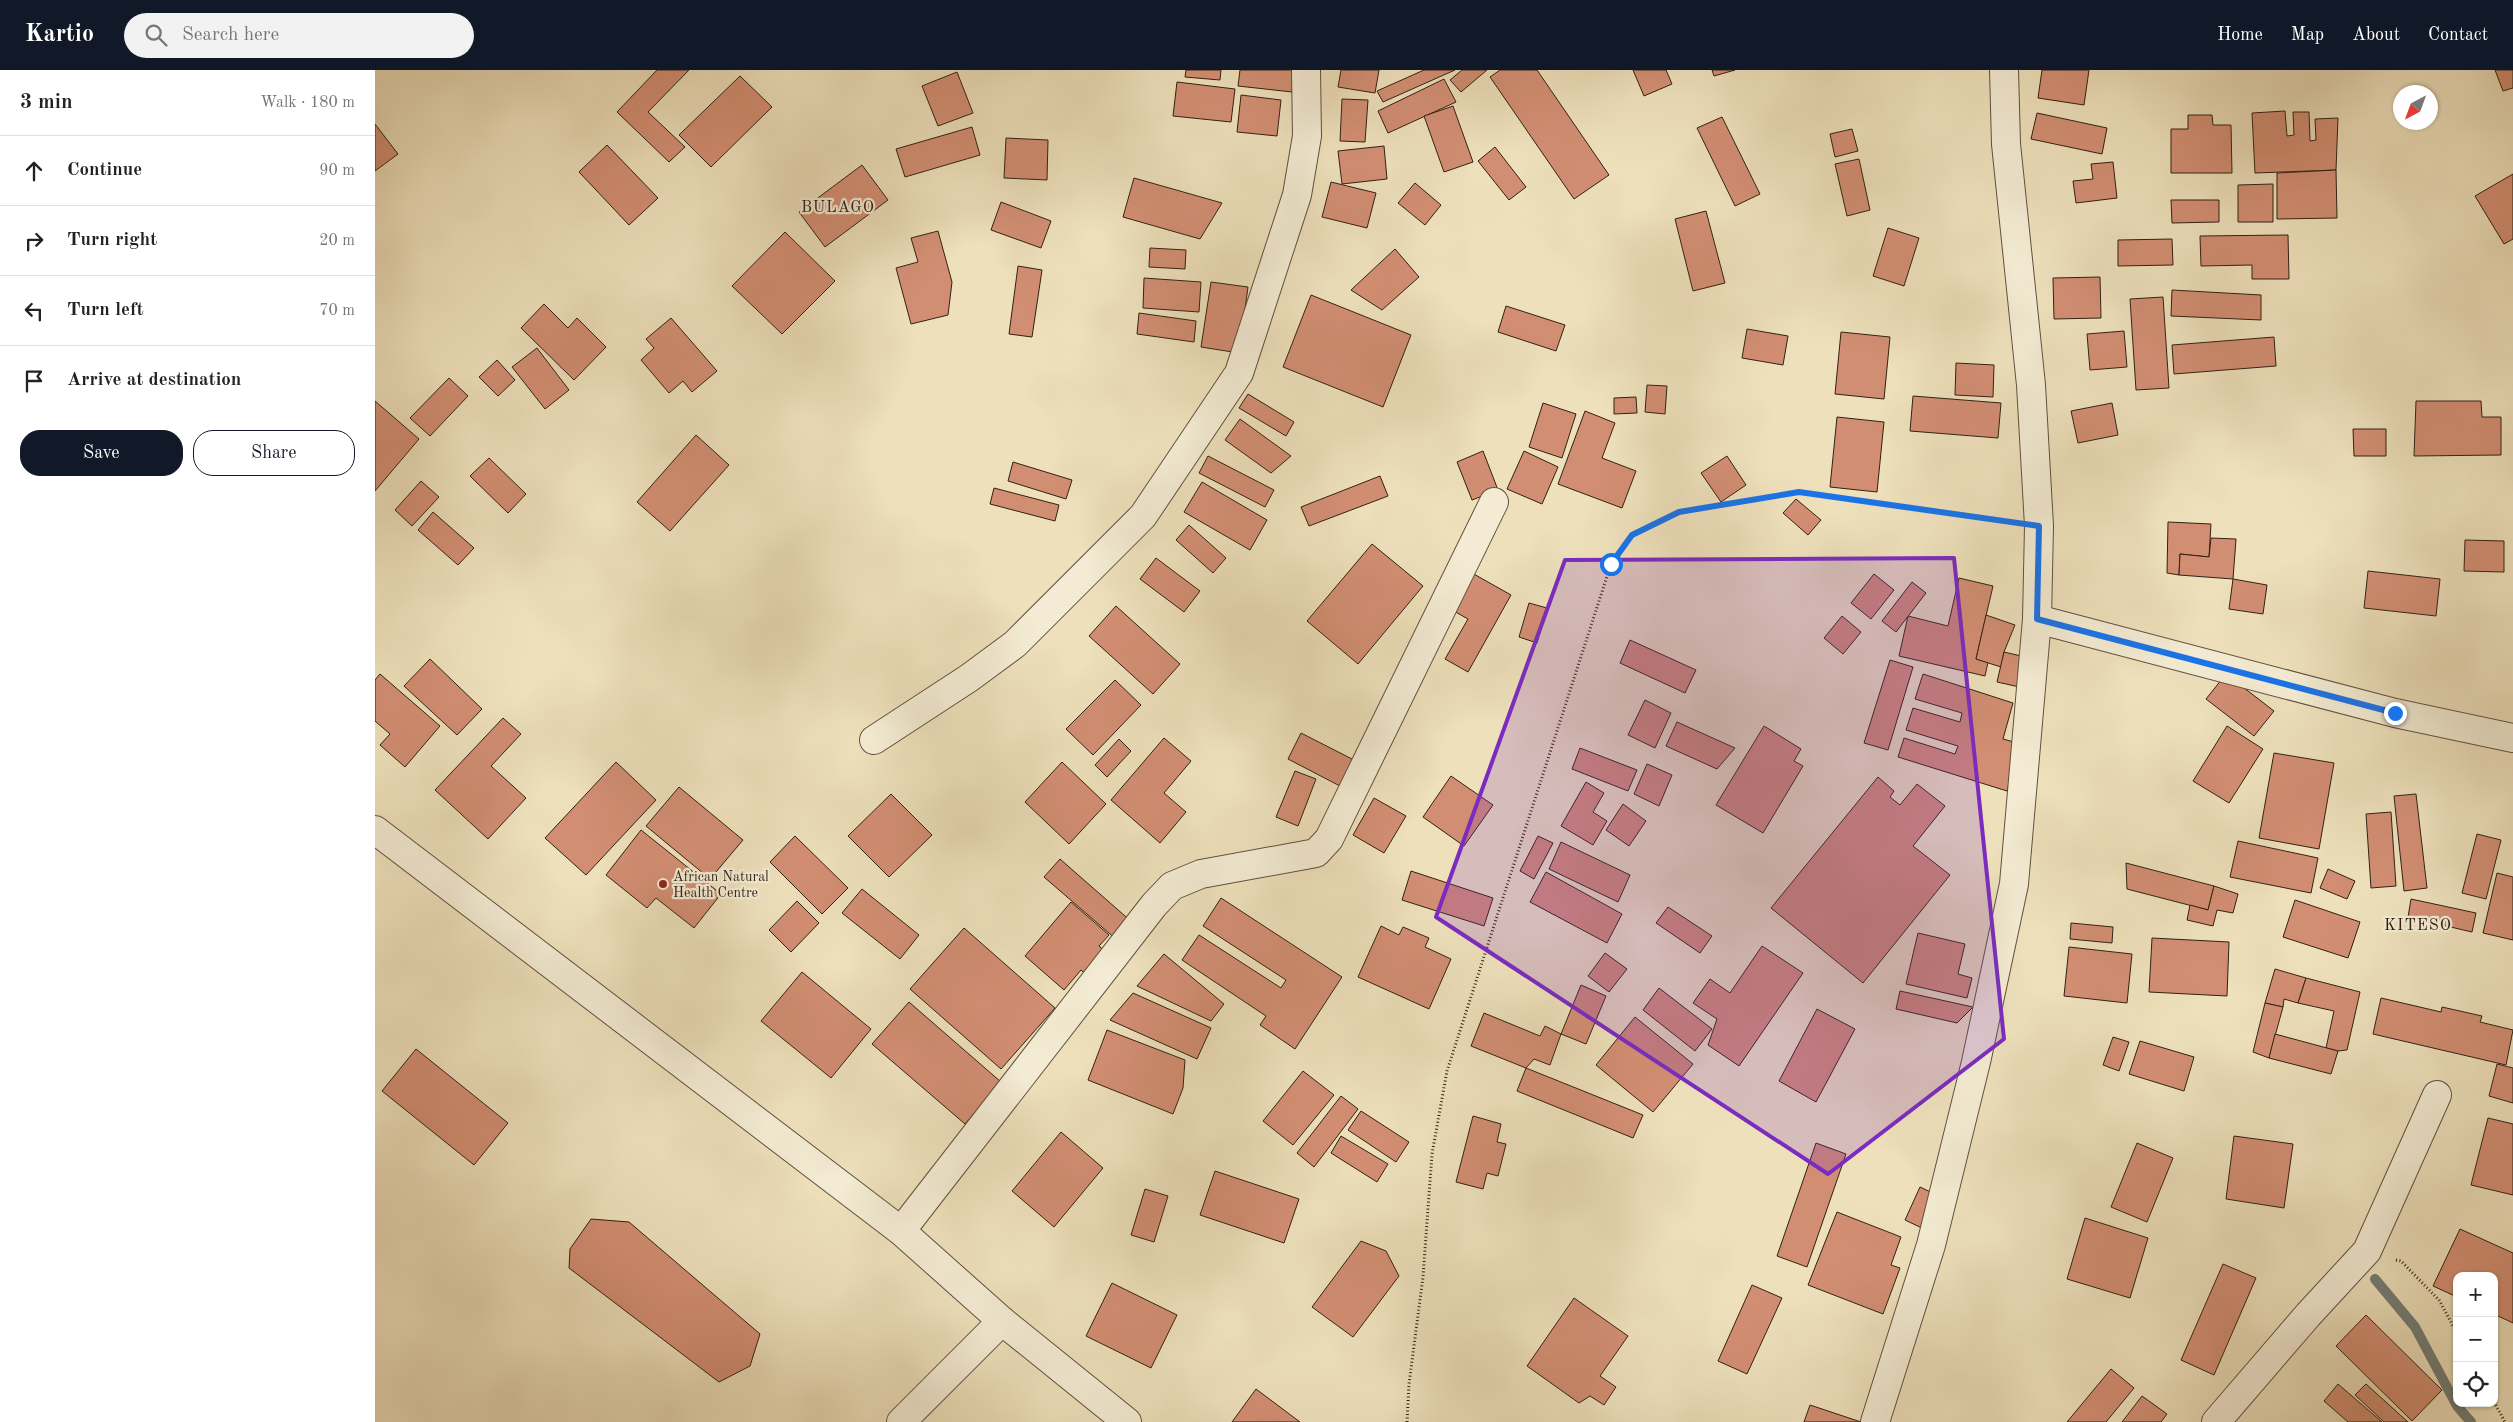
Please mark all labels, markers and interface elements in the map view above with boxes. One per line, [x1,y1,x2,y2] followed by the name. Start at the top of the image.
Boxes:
[124,13,474,58] search box
[142,21,170,49] icon: search
[25,23,94,47] text: Kartio
[182,26,279,45] text: Search here
[2217,26,2263,44] text: Home
[2291,26,2324,44] text: Map
[2352,26,2400,44] text: About
[2428,26,2488,44] text: Contact
[2393,85,2438,130] north arrow
[20,92,73,113] text: 3 min
[260,95,355,111] text: Walk · 180 m
[20,157,48,185] icon: ahead
[67,161,142,180] text: Continue
[319,163,355,179] text: 90 m
[801,200,875,216] district label: BULAGO
[20,227,48,255] icon: right
[67,231,157,250] text: Turn right
[319,233,355,249] text: 20 m
[20,297,48,325] icon: left
[67,301,144,320] text: Turn left
[319,303,355,319] text: 70 m
[20,367,48,395] icon: arrive
[67,371,241,390] text: Arrive at destination
[20,430,183,476] button: Save
[193,430,355,476] button: Share
[1600,553,1623,576] route start
[2384,702,2407,725] route end
[673,870,769,900] place label: African Natural Health Centre
[657,878,669,890] marker: African Natural Health Centre
[2384,918,2452,934] district label: KITESO
[2453,1272,2498,1407] map controls
[2453,1272,2498,1317] button: +
[2453,1317,2498,1362] button: −
[2453,1362,2498,1407] button: locate

